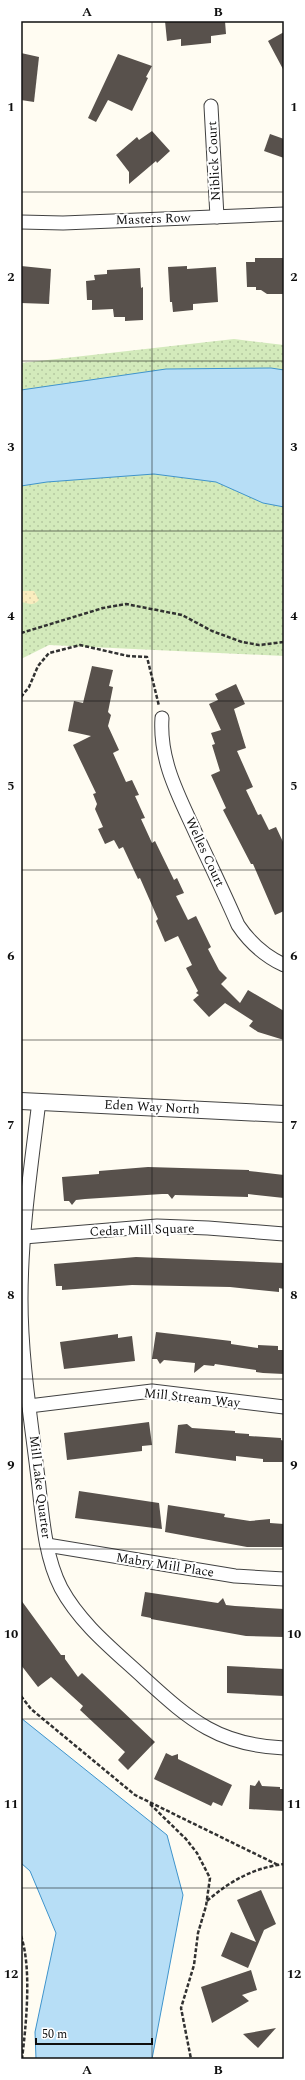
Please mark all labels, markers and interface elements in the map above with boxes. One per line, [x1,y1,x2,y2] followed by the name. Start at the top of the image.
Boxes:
[82,2,92,22] text: A
[213,2,223,22] text: B
[7,97,15,117] text: 1
[290,97,298,117] text: 1
[202,120,226,201] street label: Niblick Court
[115,208,192,230] street label: Masters Row
[7,267,15,287] text: 2
[290,267,298,287] text: 2
[7,437,15,457] text: 3
[290,437,298,457] text: 3
[7,606,15,626] text: 4
[290,606,298,626] text: 4
[7,776,15,796] text: 5
[290,776,298,796] text: 5
[180,814,230,891] street label: Welles Court
[7,946,15,966] text: 6
[290,946,298,966] text: 6
[104,1095,201,1120] street label: Eden Way North
[7,1115,15,1135] text: 7
[290,1115,298,1135] text: 7
[89,1218,195,1242] street label: Cedar Mill Square
[7,1285,15,1305] text: 8
[290,1285,298,1305] text: 8
[143,1383,242,1413] street label: Mill Stream Way
[24,1434,56,1540] street label: Mill Lake Quarter
[7,1455,15,1475] text: 9
[290,1455,298,1475] text: 9
[114,1547,216,1583] street label: Mabry Mill Place
[4,1624,18,1644] text: 10
[287,1624,301,1644] text: 10
[4,1794,18,1814] text: 11
[287,1794,301,1814] text: 11
[4,1964,18,1984] text: 12
[287,1964,301,1984] text: 12
[36,2020,152,2046] scale bar
[42,2025,67,2044] text: 50 m
[82,2060,92,2080] text: A
[213,2060,223,2080] text: B

